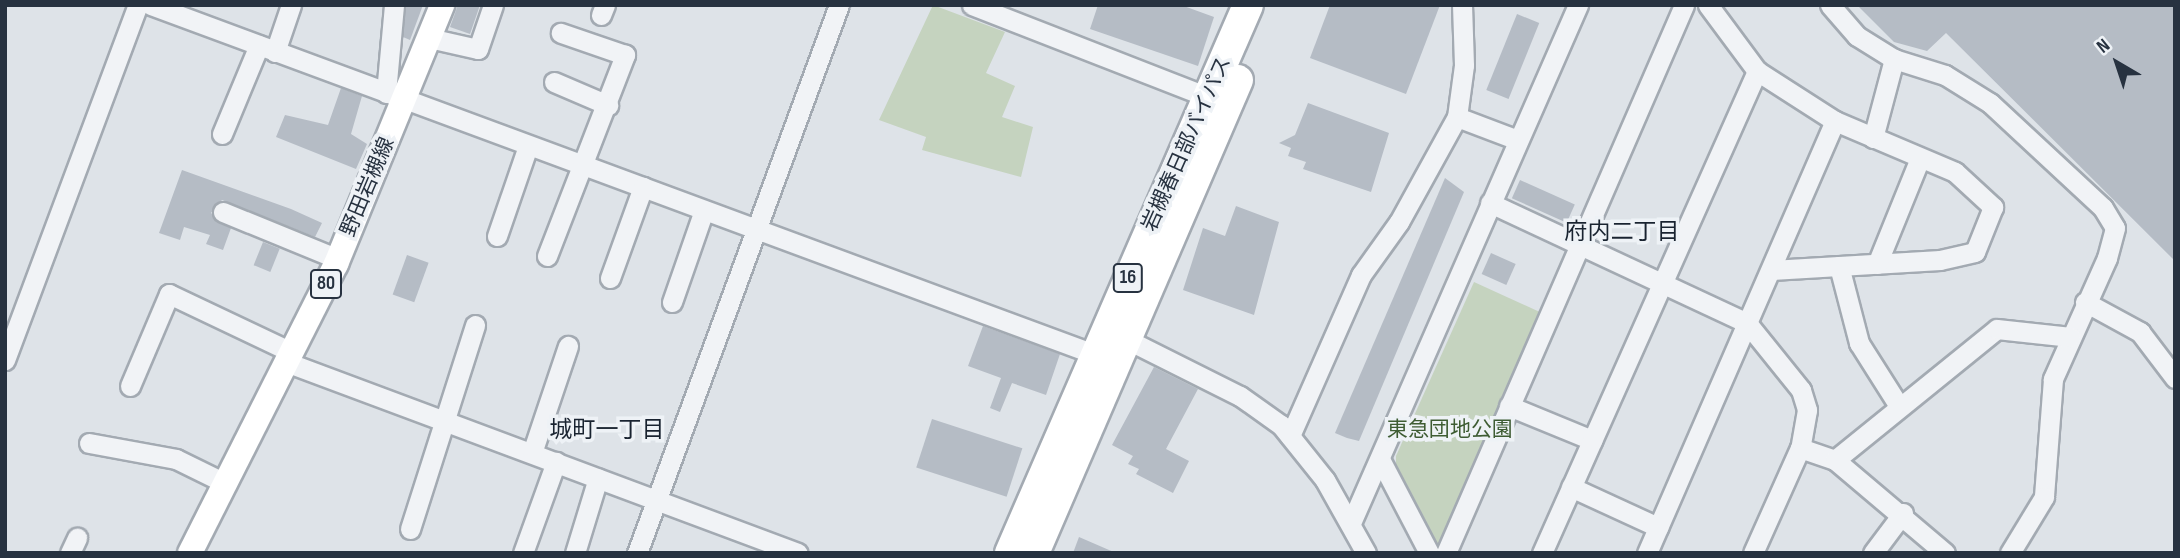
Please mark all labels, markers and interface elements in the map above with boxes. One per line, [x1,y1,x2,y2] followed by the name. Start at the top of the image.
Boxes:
[2082,28,2152,98] north arrow
[2092,34,2115,58] text: N
[1137,53,1237,235] street label: 岩槻春日部バイパス
[336,134,400,240] street label: 野田岩槻線
[1565,218,1679,246] district label: 府内二丁目
[1112,262,1144,294] road number: 16
[308,268,344,300] road number: 80
[550,416,664,444] district label: 城町一丁目
[1387,417,1513,443] park label: 東急団地公園

